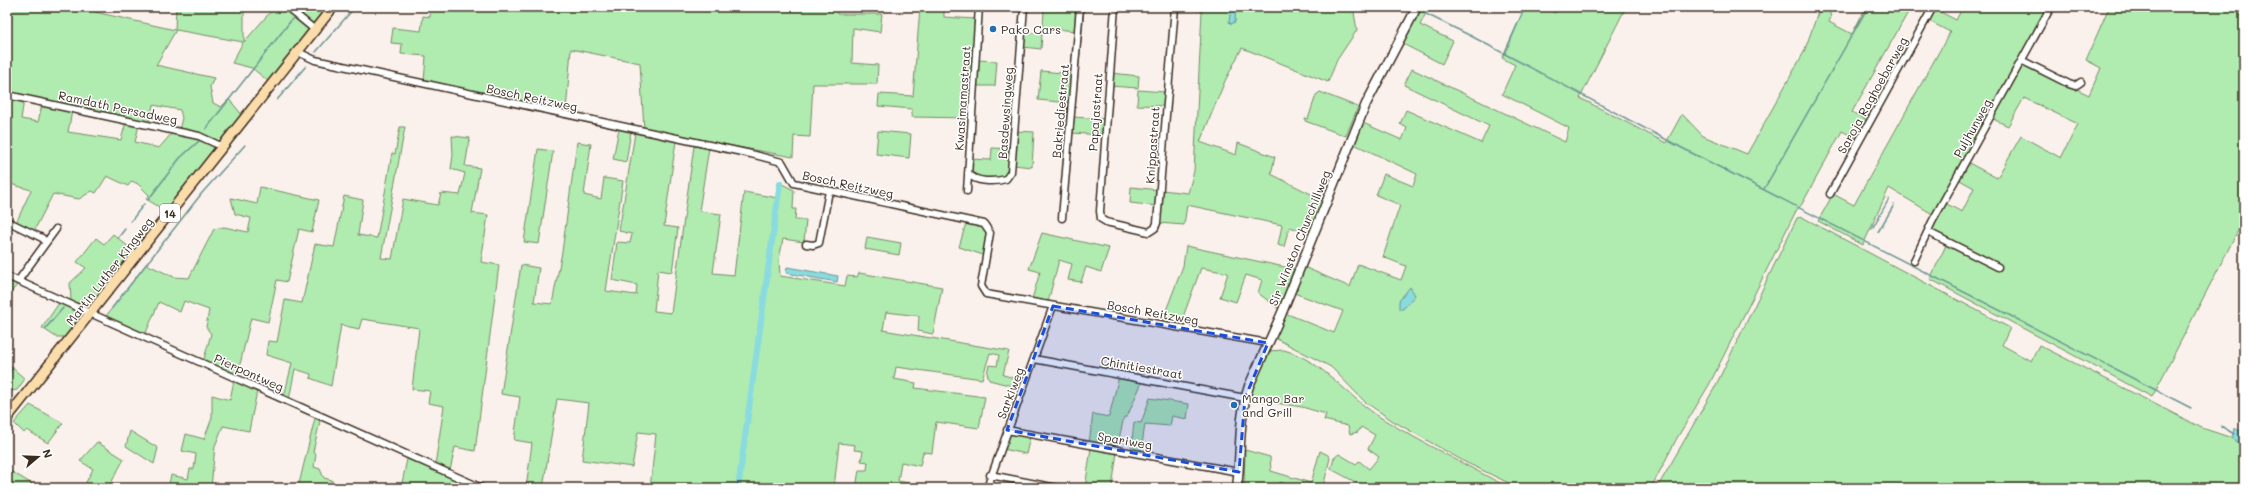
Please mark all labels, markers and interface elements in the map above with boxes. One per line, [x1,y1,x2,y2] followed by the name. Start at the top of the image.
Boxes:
[1001,21,1061,37] place label: Pako Cars
[988,24,998,34] marker: Pako Cars
[1833,34,1911,156] street label: Saroja Raghoebarweg
[950,45,974,151] street label: Kwasimamastraat
[1048,63,1072,159] street label: Bakriediestraat
[994,67,1016,159] street label: Basdewsingweg
[1084,72,1106,152] street label: Papajastraat
[485,80,579,114] street label: Bosch Reitzweg
[57,87,179,127] street label: Ramdath Persadweg
[1949,96,1995,160] street label: Puljhunweg
[1141,106,1163,184] street label: Knippastraat
[801,167,895,201] street label: Bosch Reitzweg
[1264,168,1334,308] street label: Sir Winston Churchillweg
[160,204,180,222] road number: 14
[62,214,156,328] street label: Martin Luther Kingweg
[1106,296,1200,328] street label: Bosch Reitzweg
[212,350,286,394] street label: Pierpontweg
[1100,352,1184,382] street label: Chinitiestraat
[993,365,1027,421] street label: Sarkiweg
[1242,390,1305,420] place label: Mango Bar and Grill
[1229,400,1239,410] marker: Mango Bar and Grill
[1097,427,1154,453] street label: Spariweg
[18,437,58,477] north arrow
[39,447,56,460] text: N

